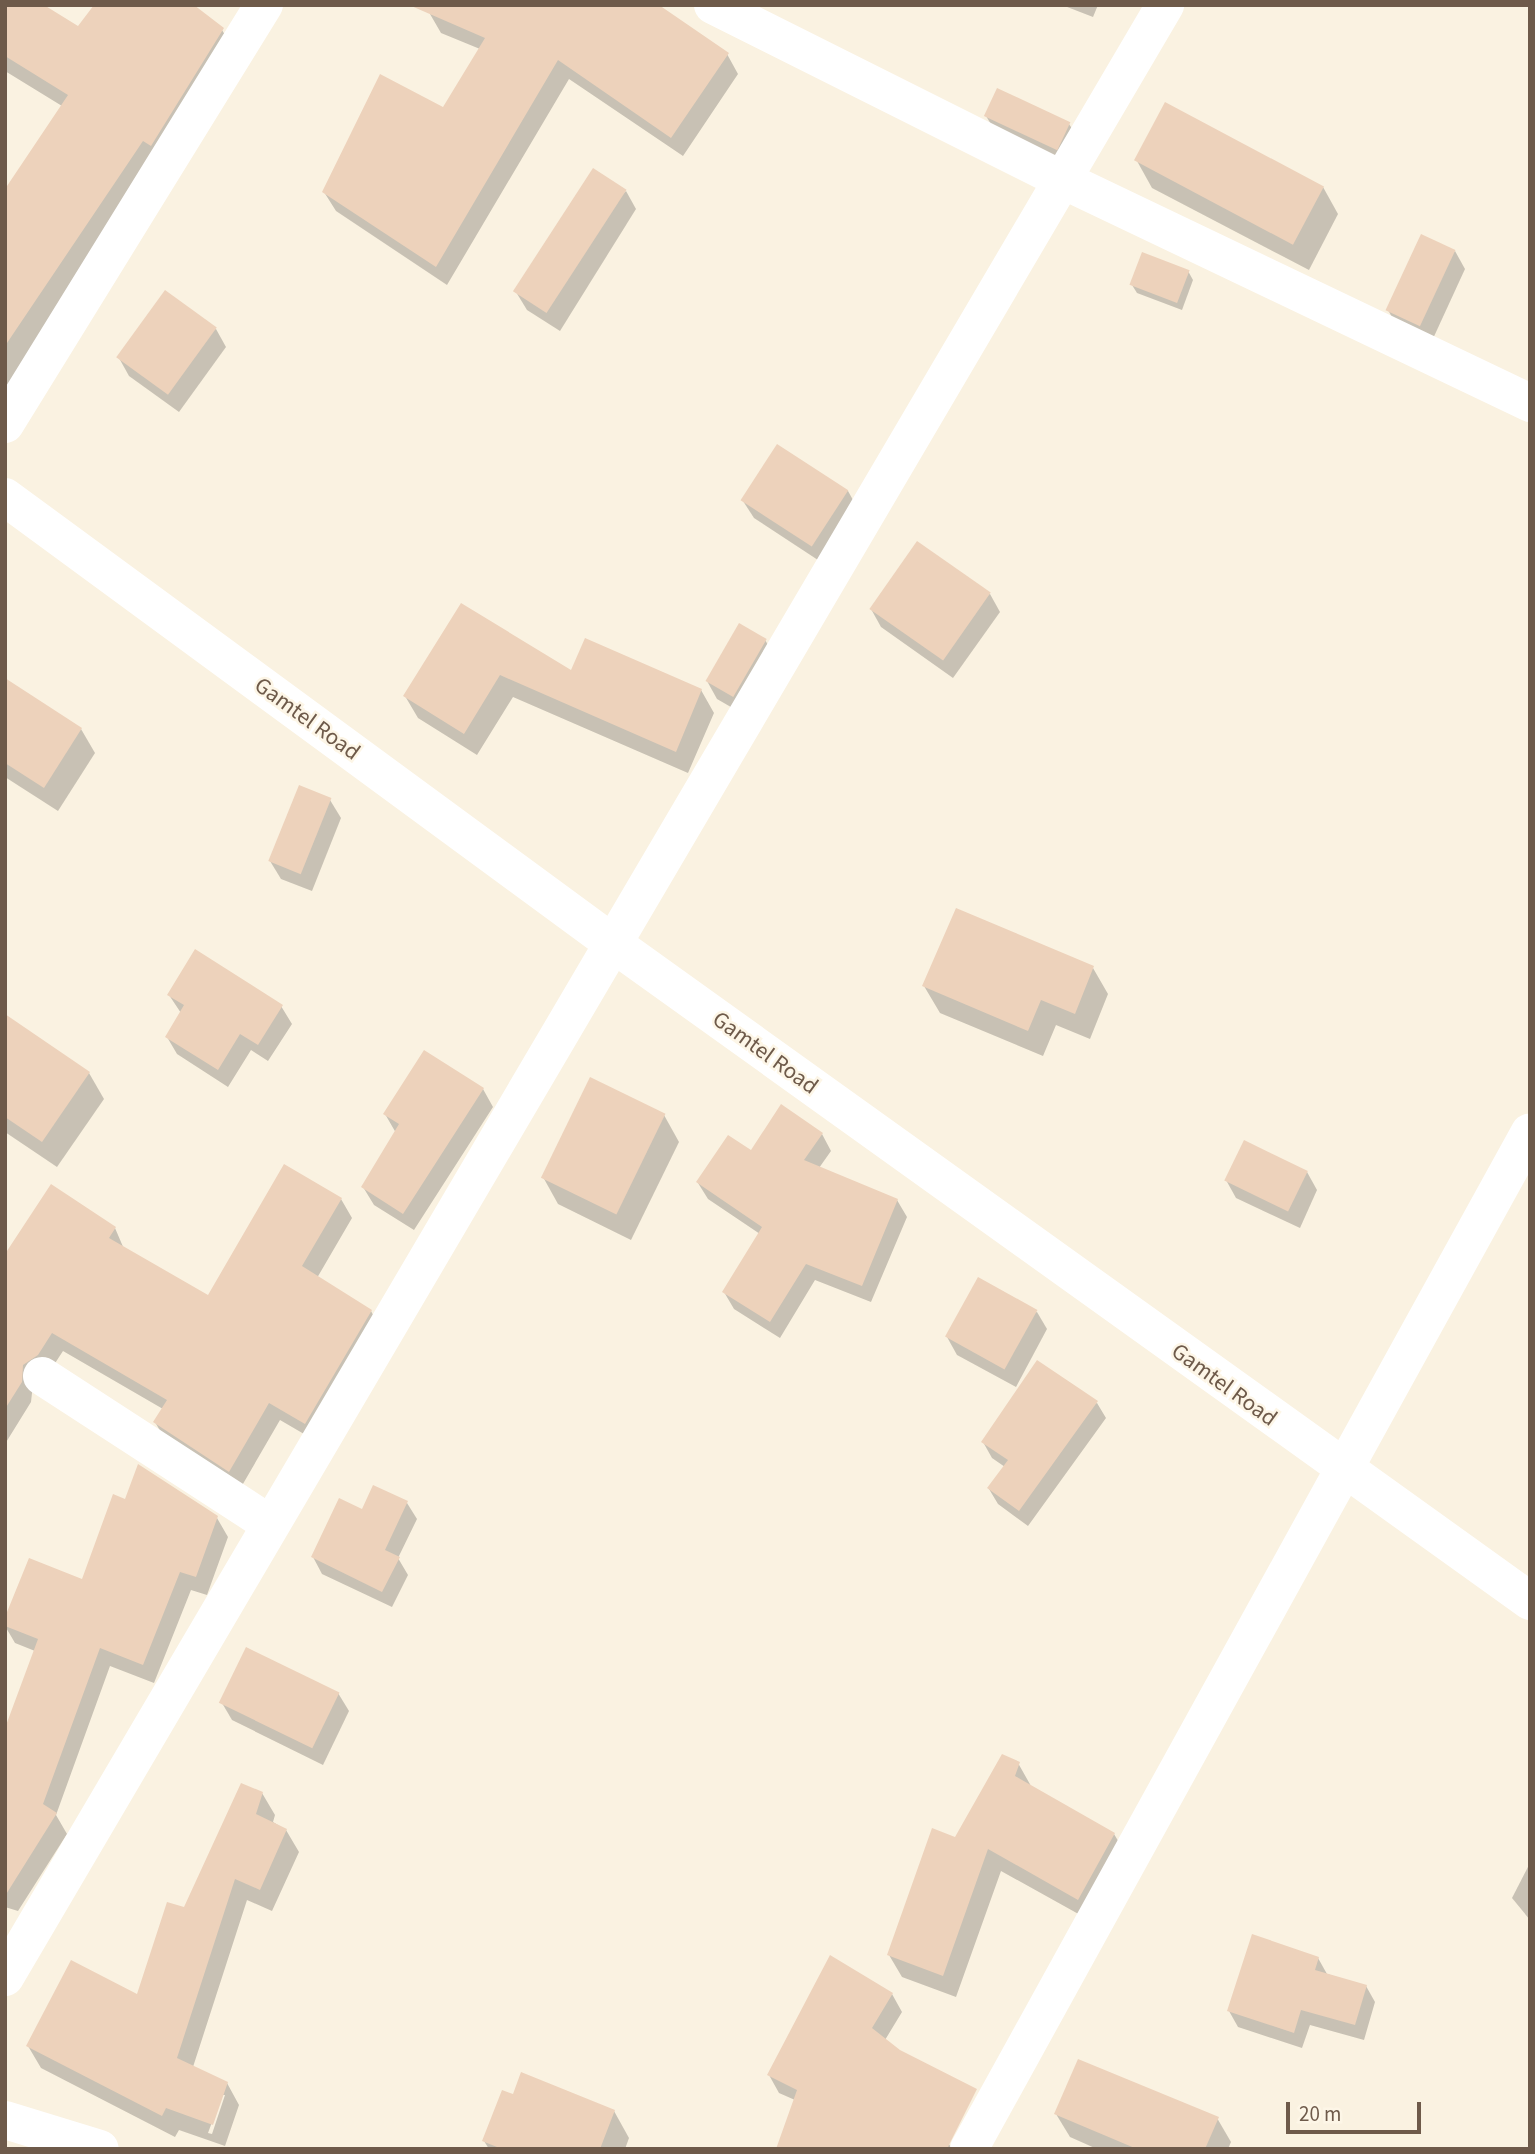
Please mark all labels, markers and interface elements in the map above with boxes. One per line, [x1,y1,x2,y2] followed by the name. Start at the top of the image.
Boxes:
[249,672,365,766] street label: Gamtel Road
[707,1006,823,1100] street label: Gamtel Road
[1166,1338,1282,1432] street label: Gamtel Road
[1290,2088,1425,2132] scale bar
[1299,2099,1341,2129] text: 20 m

